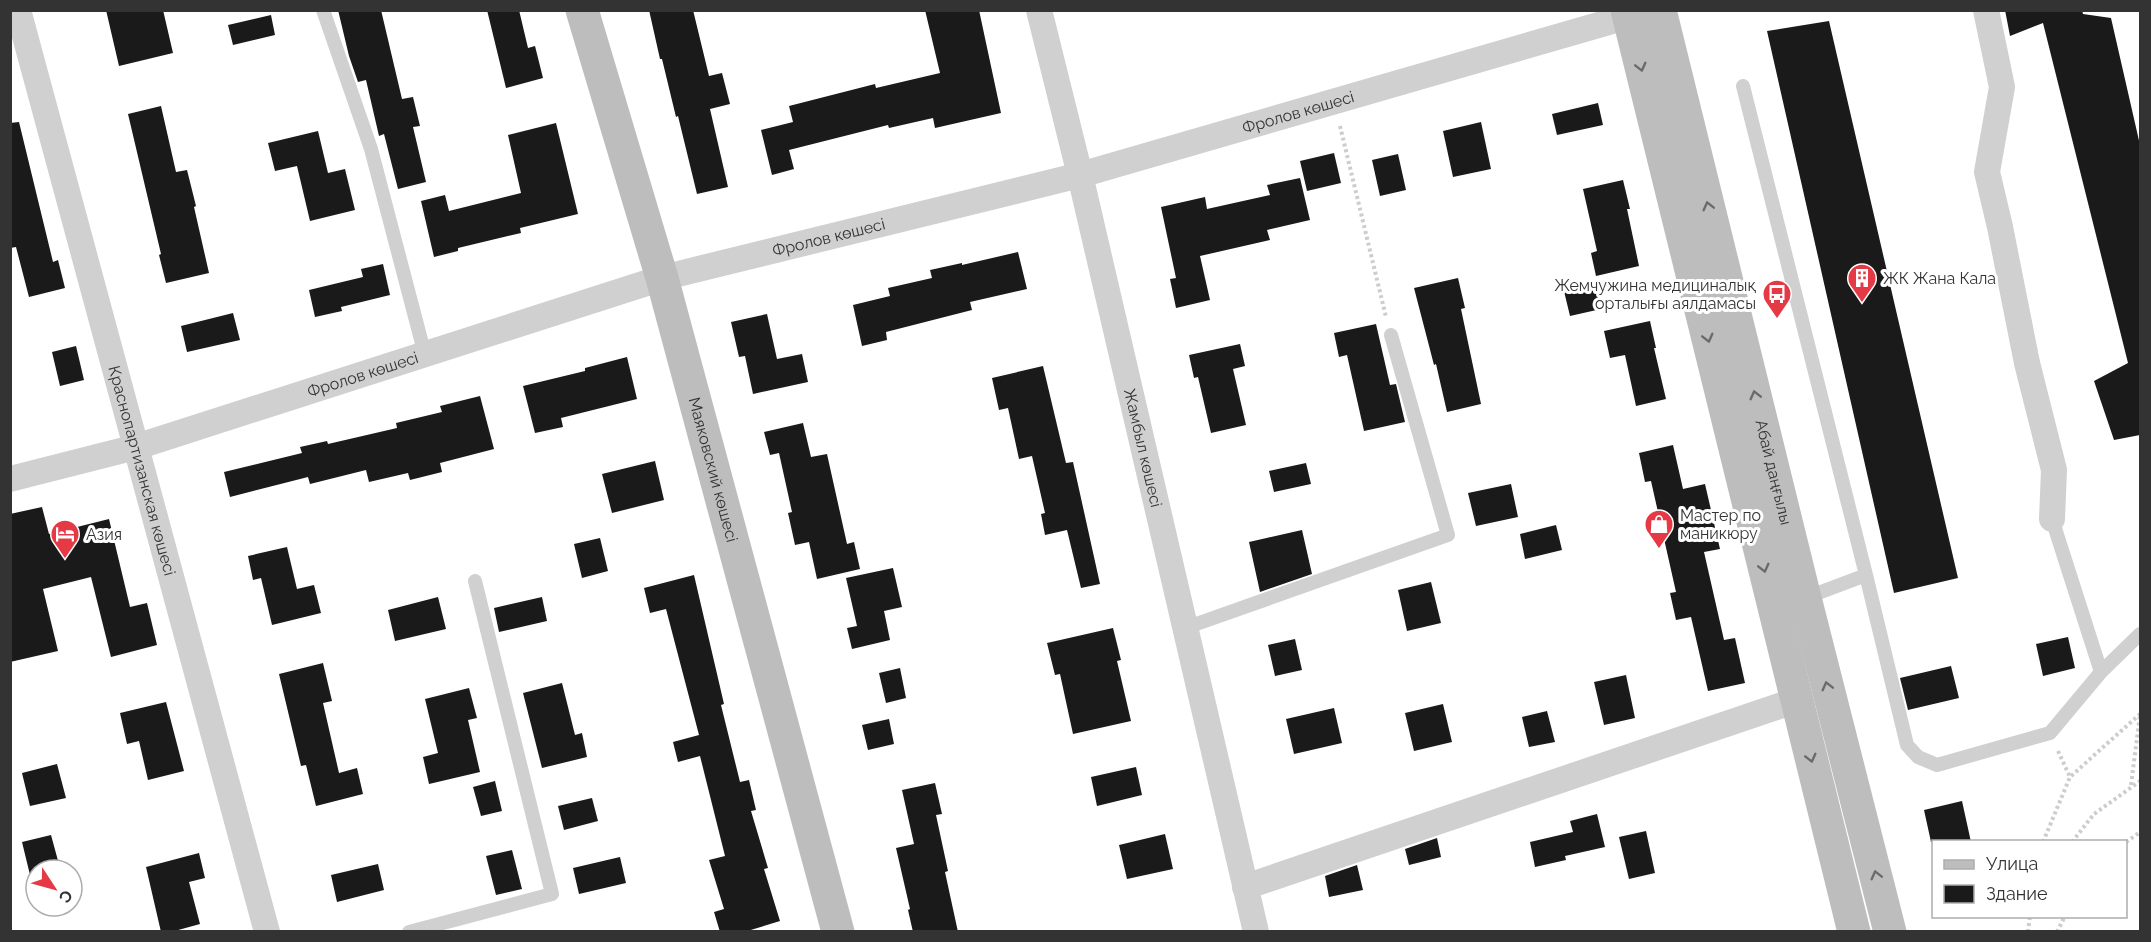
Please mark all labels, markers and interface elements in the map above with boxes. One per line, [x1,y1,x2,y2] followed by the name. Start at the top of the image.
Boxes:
[1634,62,1647,72] one-way arrow
[1240,87,1356,138] street label: Фролов көшесі
[1702,201,1715,211] one-way arrow
[770,214,887,260] street label: Фролов көшесі
[1846,262,1878,304] building icon: ЖК Жана Кала
[1883,269,1996,288] place label: ЖК Жана Кала
[1554,276,1756,313] place label: Жемчужина медициналық орталығы аялдамасы
[1761,278,1793,320] bus stop icon: Жемчужина медициналық орталығы аялдамасы
[1700,333,1713,343] one-way arrow
[305,348,421,401] street label: Фролов көшесі
[104,363,179,578] street label: Краснопартизанская көшесі
[1120,387,1166,509] street label: Жамбыл көшесі
[1749,390,1762,400] one-way arrow
[685,395,742,544] street label: Маяковский көшесі
[1751,418,1796,527] street label: Абай даңғылы
[1680,506,1761,543] place label: Мастер по маникюру
[1643,508,1675,550] shop icon: Мастер по маникюру
[49,518,81,560] hotel icon: Азия
[86,525,122,544] place label: Азия
[1757,563,1770,573] one-way arrow
[1822,681,1835,691] one-way arrow
[1804,752,1816,763] one-way arrow
[1932,840,2127,918] legend
[1986,853,2038,874] text: Улица
[24,858,84,918] north arrow
[1870,870,1883,880] one-way arrow
[1986,883,2048,904] text: Здание
[55,886,77,907] text: С

